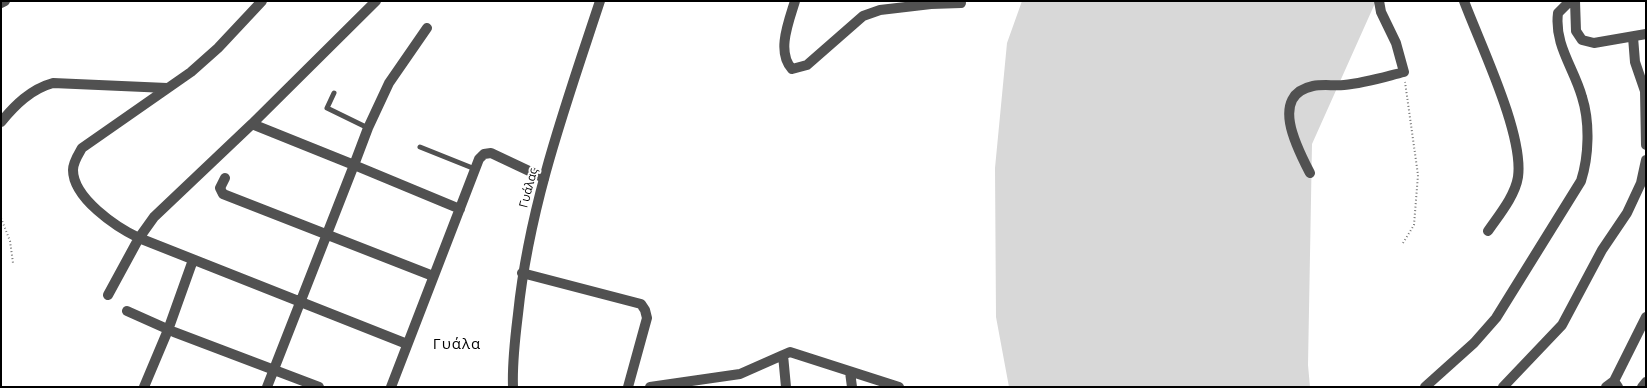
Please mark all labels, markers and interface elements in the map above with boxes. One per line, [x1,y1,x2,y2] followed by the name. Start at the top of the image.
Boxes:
[517,167,541,209] street label: Γυάλας
[432,336,482,354] district label: Γυάλα

